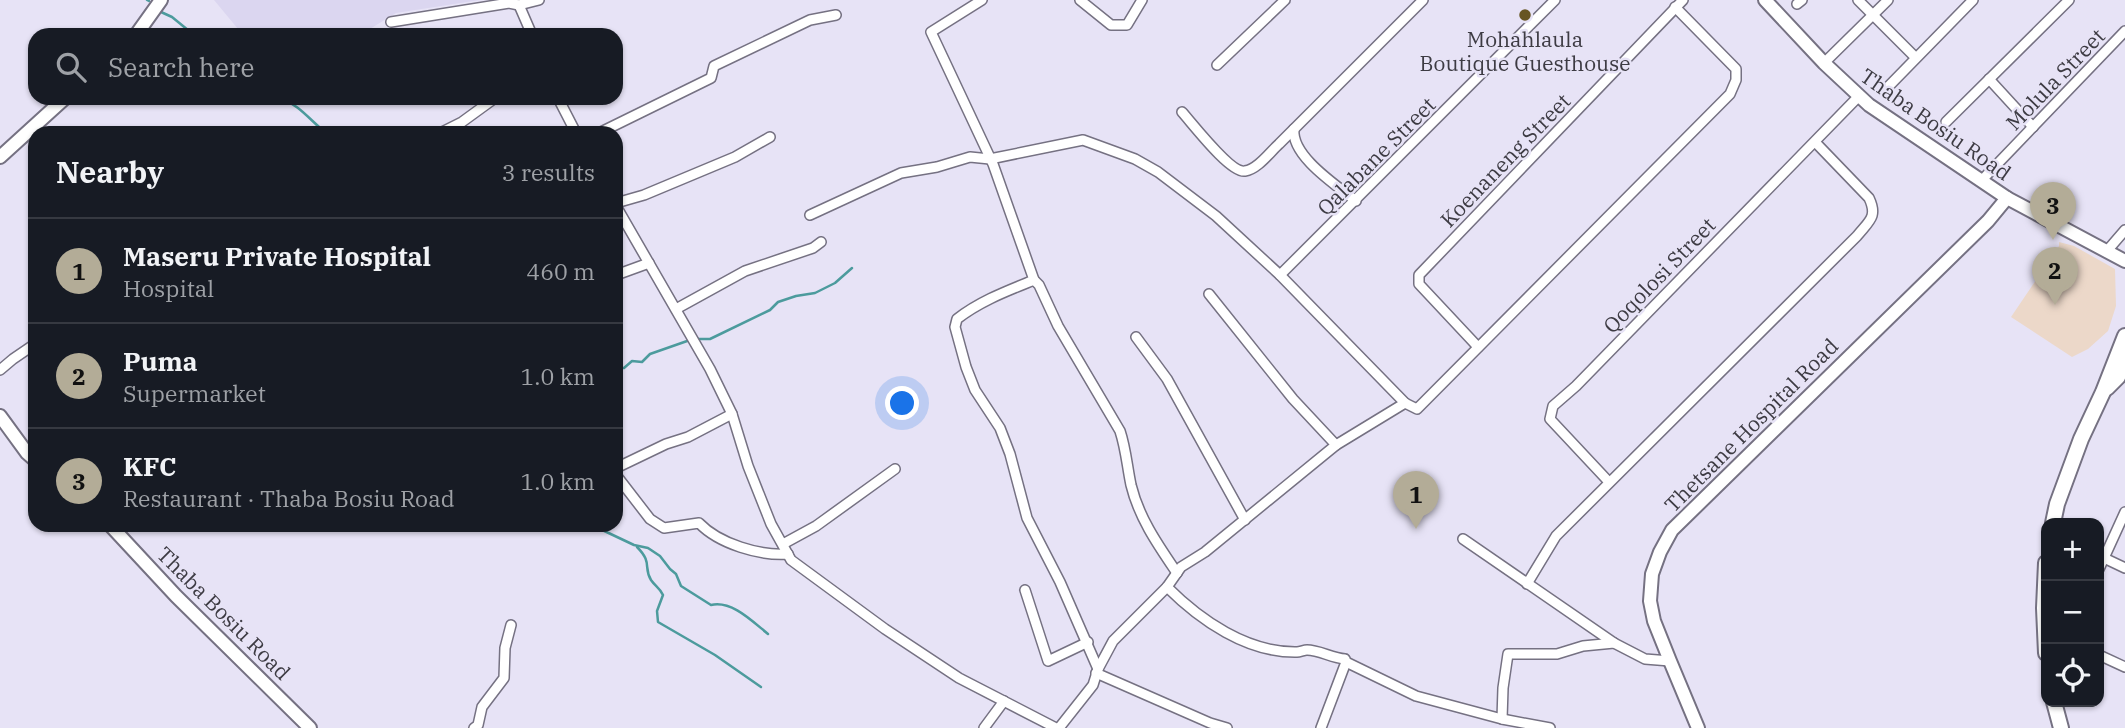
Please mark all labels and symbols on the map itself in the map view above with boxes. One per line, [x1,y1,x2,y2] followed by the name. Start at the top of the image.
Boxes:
[1517,7,1533,23] marker: Mohahlaula Boutique Guesthouse
[1999,22,2111,136] street label: Molula Street
[1420,25,1631,77] place label: Mohahlaula Boutique Guesthouse
[1855,62,2017,187] street label: Thaba Bosiu Road
[1434,87,1576,233] street label: Koenaneng Street
[1311,91,1441,221] street label: Qalabane Street
[2030,182,2076,240] pin: 3
[1597,211,1721,339] street label: Qoqolosi Street
[2032,247,2078,305] pin: 2
[1658,332,1844,518] street label: Thetsane Hospital Road
[885,386,919,420] your location
[1393,471,1439,529] pin: 1
[151,540,297,686] street label: Thaba Bosiu Road

